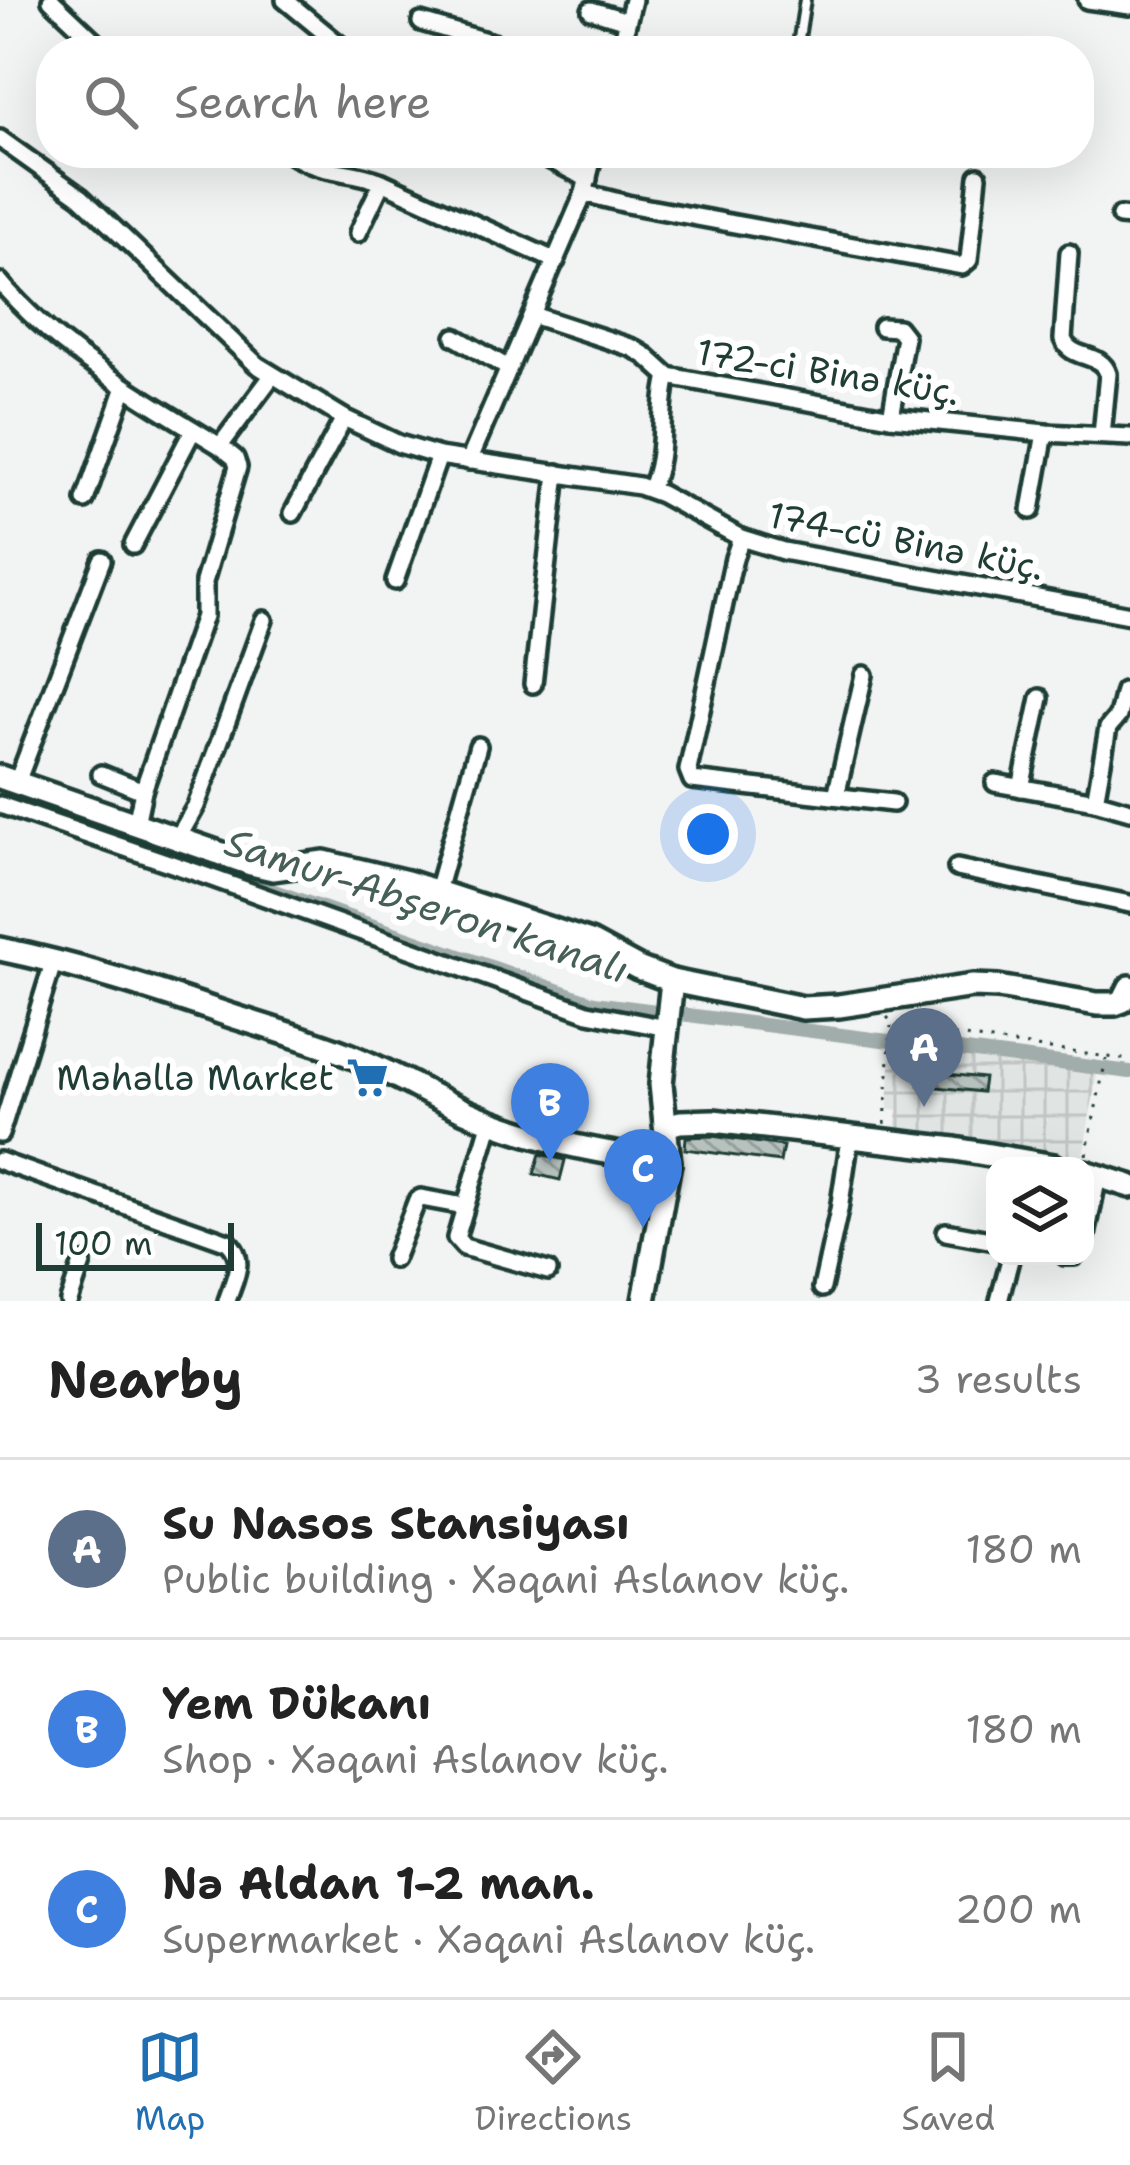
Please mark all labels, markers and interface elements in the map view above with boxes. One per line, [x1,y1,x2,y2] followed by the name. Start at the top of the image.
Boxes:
[36,36,1094,168] search box
[78,69,144,135] icon: search
[174,72,431,132] text: Search here
[693,327,963,417] street label: 172-ci Binə küç.
[764,490,1048,592] street label: 174-cü Binə küç.
[678,804,738,864] your location
[219,815,635,995] water label: Samur-Abşeron kanalı
[885,1008,963,1107] pin: A
[56,1053,334,1102] place label: Məhəllə Market
[345,1054,391,1100] supermarket icon: Məhəllə Market
[511,1063,589,1162] pin: B
[604,1129,682,1228] pin: C
[986,1157,1094,1265] map controls
[986,1157,1094,1265] button: layers
[36,1217,234,1270] scale bar
[54,1221,153,1266] text: 100 m
[48,1345,243,1413] text: Nearby
[915,1353,1082,1405] text: 3 results
[162,1493,630,1553] text: Su Nasos Stansiyası
[72,1523,102,1575] text: A
[966,1523,1082,1575] text: 180 m
[162,1553,849,1605] text: Public building · Xəqani Aslanov küç.
[162,1673,431,1733] text: Yem Dükanı
[75,1703,99,1755] text: B
[966,1703,1082,1755] text: 180 m
[162,1733,668,1785] text: Shop · Xəqani Aslanov küç.
[162,1853,595,1913] text: Nə Aldan 1-2 man.
[75,1883,99,1935] text: C
[955,1883,1082,1935] text: 200 m
[162,1913,815,1965] text: Supermarket · Xəqani Aslanov küç.
[135,2024,205,2141] tab: Map
[475,2024,632,2141] tab: Directions
[902,2024,995,2141] tab: Saved

